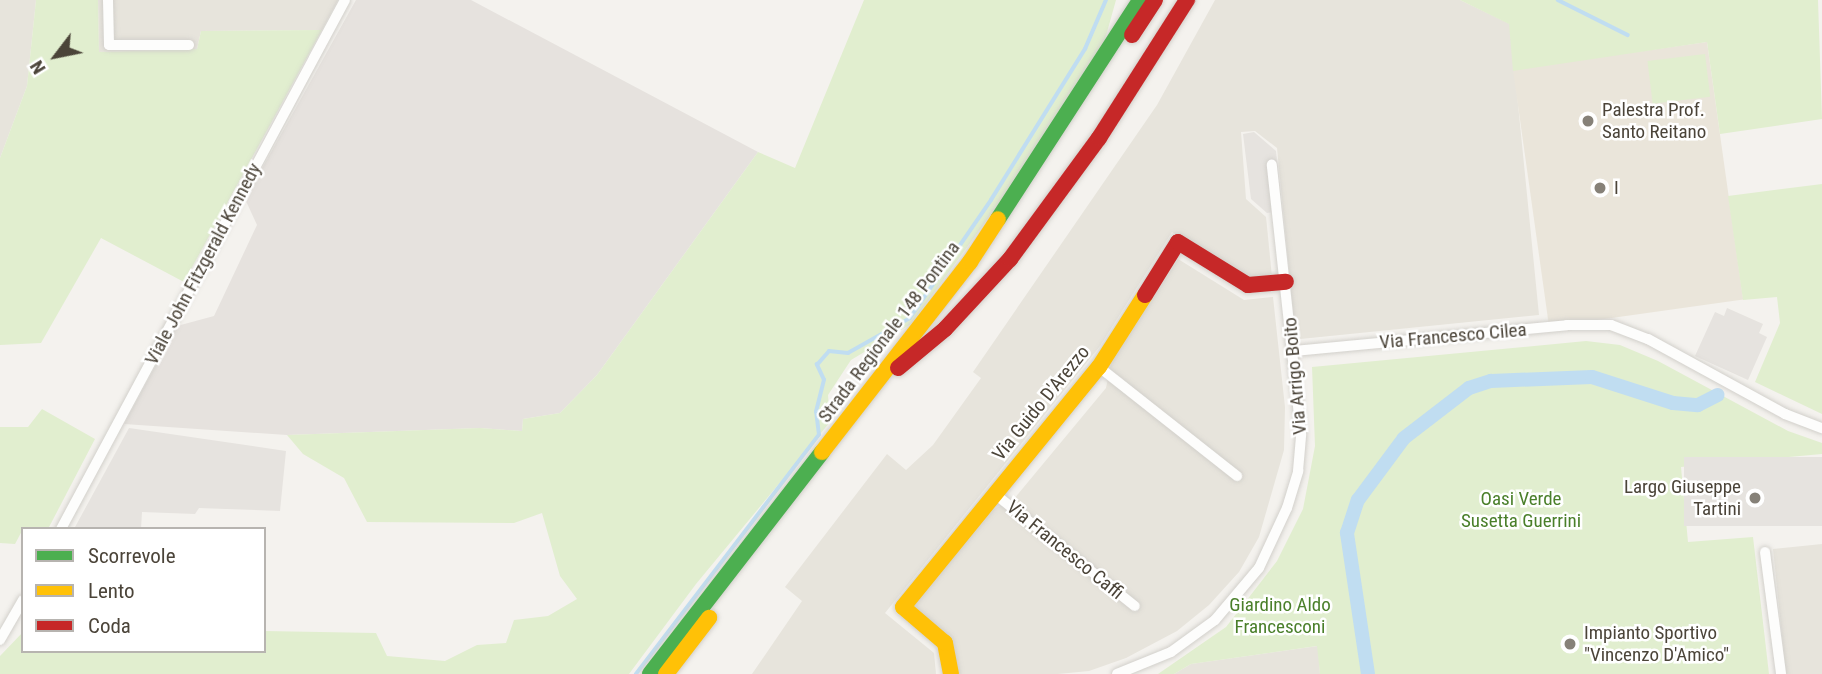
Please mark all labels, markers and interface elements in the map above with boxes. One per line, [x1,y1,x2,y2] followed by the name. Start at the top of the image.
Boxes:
[21,21,91,91] north arrow
[25,56,51,78] text: N
[1602,99,1706,143] place label: Palestra Prof. Santo Reitano
[1580,113,1596,129] marker: Palestra Prof. Santo Reitano
[140,159,266,369] street label: Viale John Fitzgerald Kennedy
[1614,177,1619,199] place label: I
[1592,180,1608,196] marker: I
[813,237,965,427] street label: Strada Regionale 148 Pontina
[1279,316,1311,436] street label: Via Arrigo Boito
[1378,318,1528,354] street label: Via Francesco Cilea
[988,341,1094,465] street label: Via Guido D'Arezzo
[1624,476,1741,520] place label: Largo Giuseppe Tartini
[1461,488,1581,532] park label: Oasi Verde Susetta Guerrini
[1747,490,1763,506] marker: Largo Giuseppe Tartini
[1002,496,1128,604] street label: Via Francesco Caffi
[21,527,266,653] legend
[88,544,175,568] text: Scorrevole
[88,579,135,603] text: Lento
[1229,594,1331,638] park label: Giardino Aldo Francesconi
[88,614,131,638] text: Coda
[1584,622,1729,666] place label: Impianto Sportivo "Vincenzo D'Amico"
[1562,636,1578,652] marker: Impianto Sportivo "Vincenzo D'Amico"

